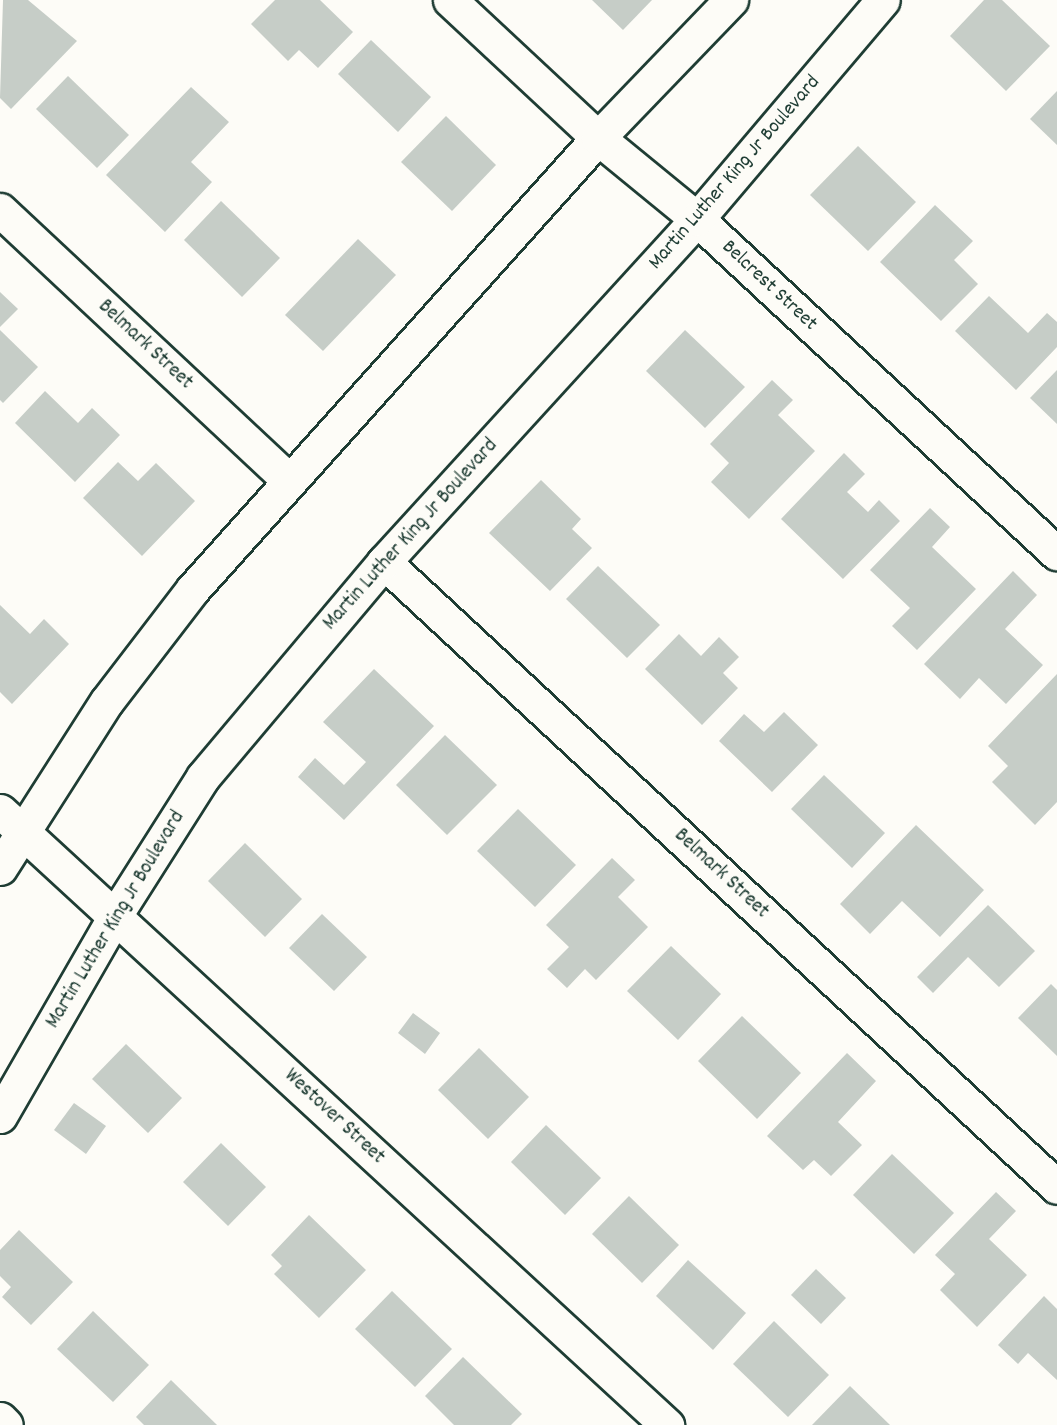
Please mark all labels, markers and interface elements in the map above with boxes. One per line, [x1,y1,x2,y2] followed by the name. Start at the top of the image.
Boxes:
[644,71,826,275] street label: Martin Luther King Jr Boulevard
[716,235,822,337] street label: Belcrest Street
[92,295,198,395] street label: Belmark Street
[318,434,504,636] street label: Martin Luther King Jr Boulevard
[41,807,191,1033] street label: Martin Luther King Jr Boulevard
[668,824,774,924] street label: Belmark Street
[278,1064,390,1170] street label: Westover Street

